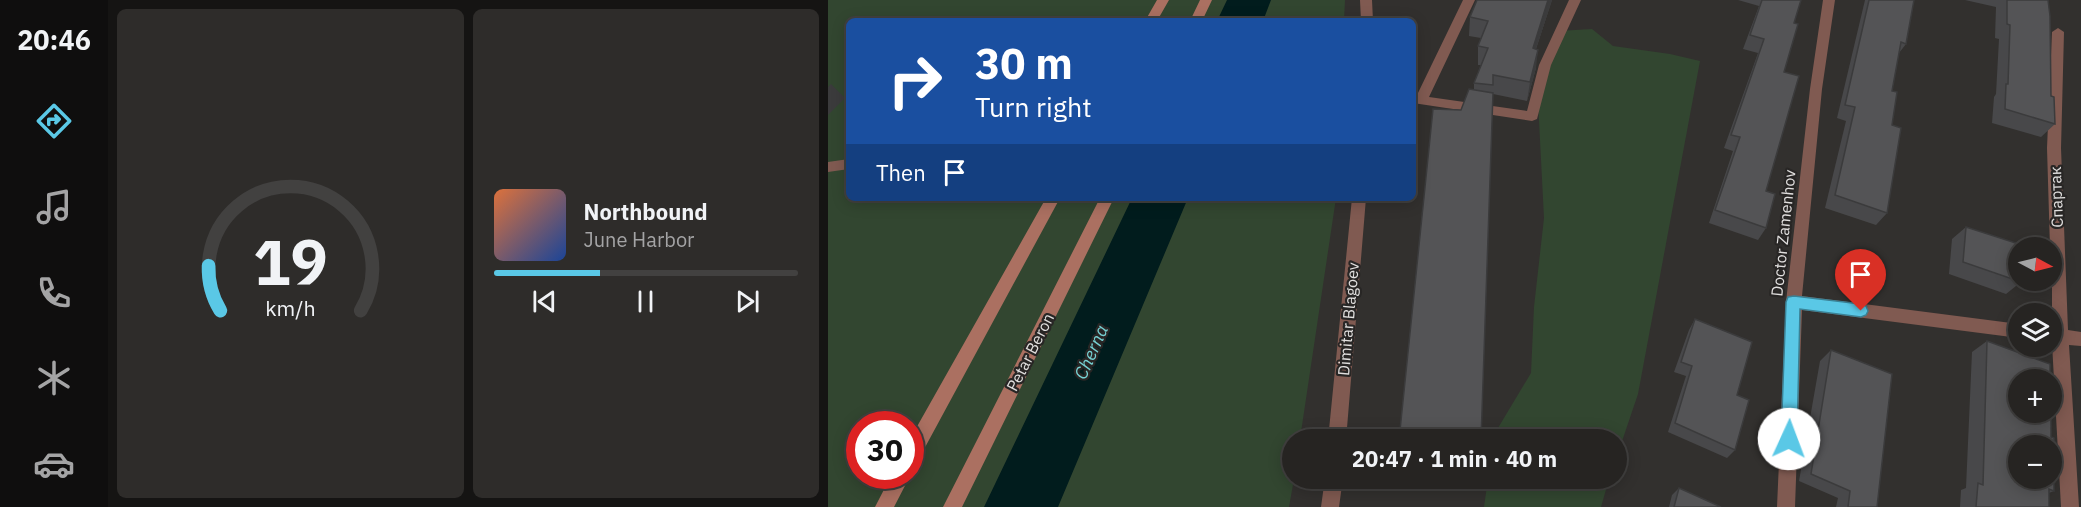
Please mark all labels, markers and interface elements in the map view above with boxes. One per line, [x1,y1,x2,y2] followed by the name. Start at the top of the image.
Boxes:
[17,22,91,57] text: 20:46
[975,36,1073,91] text: 30 m
[876,42,954,120] icon: right
[975,89,1092,124] text: Turn right
[33,100,75,142] icon: directions
[938,156,971,189] icon: arrive
[876,158,926,187] text: Then
[2045,166,2067,228] street label: Спартак
[1766,169,1800,297] street label: Doctor Zamenhov
[33,186,75,228] icon: music
[584,197,708,226] text: Northbound
[253,221,328,302] text: 19
[584,226,694,253] text: June Harbor
[2008,237,2062,291] north arrow
[2008,237,2062,489] map controls
[1835,249,1886,311] pin
[1844,258,1877,291] icon: arrive
[1333,261,1363,377] street label: Dimitar Blagoev
[33,272,75,314] icon: phone
[528,285,561,318] icon: previous
[629,285,662,318] icon: pause
[731,285,764,318] icon: next
[265,294,315,322] text: km/h
[2008,303,2062,357] button: layers
[1002,310,1058,394] street label: Petar Beron
[1069,321,1113,383] water label: Cherna
[33,357,75,399] icon: climate
[2008,369,2062,423] button: +
[1757,407,1821,471] position arrow
[846,411,924,489] speed limit sign: 30
[2008,435,2062,489] button: −
[33,443,75,485] icon: car
[1352,444,1557,473] text: 20:47 · 1 min · 40 m

